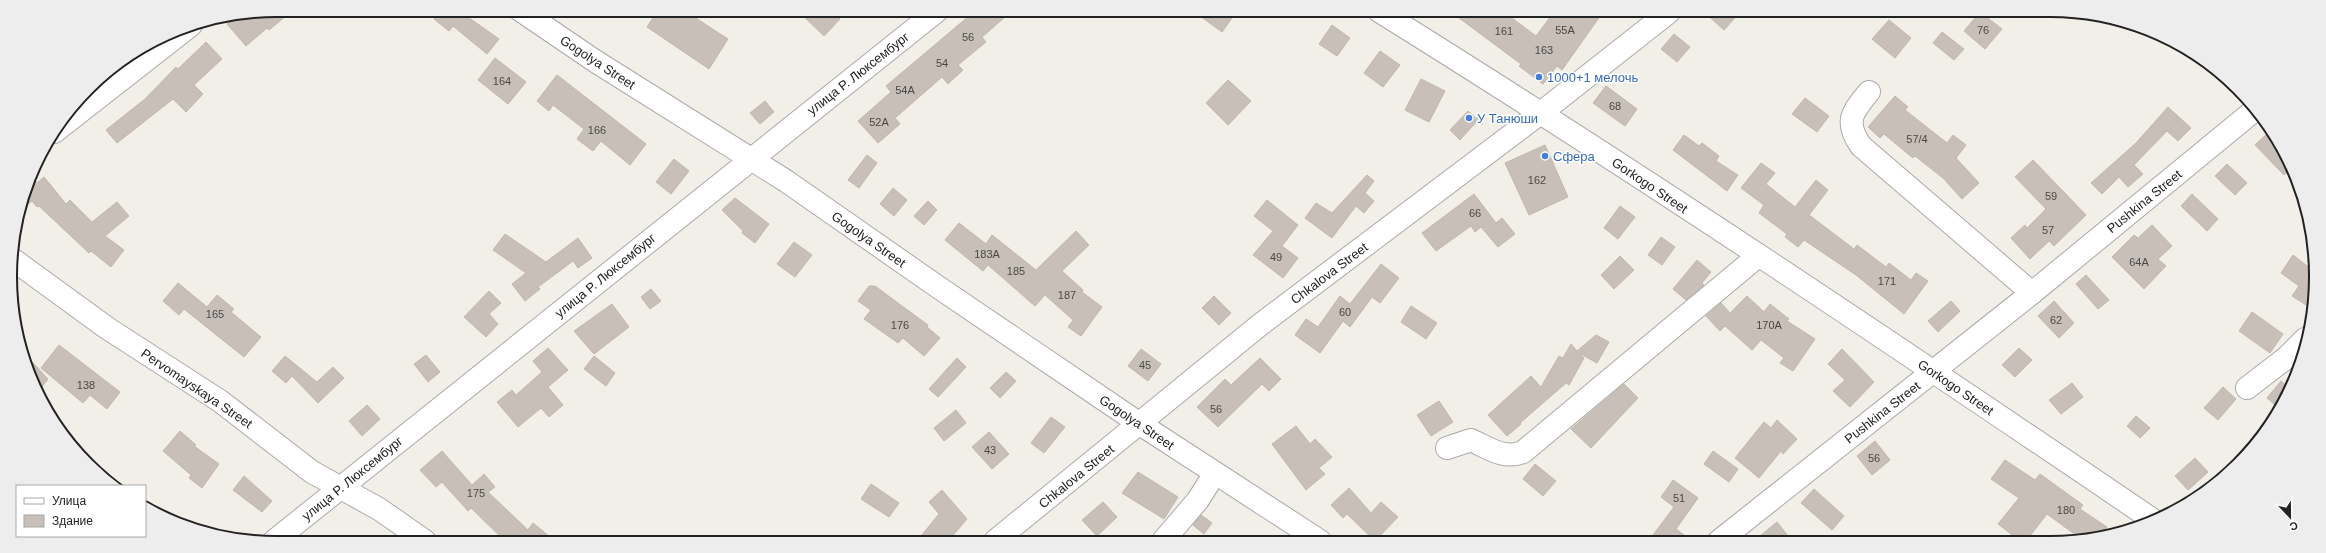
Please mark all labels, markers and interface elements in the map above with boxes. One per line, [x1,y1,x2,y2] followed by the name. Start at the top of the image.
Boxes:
[1555,24,1575,36] house number: 55А
[1977,24,1989,36] house number: 76
[1495,25,1513,37] house number: 161
[804,29,912,118] street label: улица Р. Люксембург
[962,31,974,43] house number: 56
[557,33,638,93] street label: Gogolya Street
[1535,44,1553,56] house number: 163
[936,57,948,69] house number: 54
[1547,70,1639,85] place label: 1000+1 мелочь
[1534,72,1544,82] marker: 1000+1 мелочь
[493,75,511,87] house number: 164
[895,84,915,96] house number: 54А
[1609,100,1621,112] house number: 68
[1477,111,1538,126] place label: У Танюши
[1464,113,1474,123] marker: У Танюши
[869,116,889,128] house number: 52А
[588,124,606,136] house number: 166
[1906,133,1928,145] house number: 57/4
[1553,149,1596,164] place label: Сфера
[1540,151,1550,161] marker: Сфера
[1609,155,1691,216] street label: Gorkogo Street
[2104,166,2185,236] street label: Pushkina Street
[1528,174,1546,186] house number: 162
[2045,190,2057,202] house number: 59
[1469,207,1481,219] house number: 66
[829,208,909,271] street label: Gogolya Street
[2042,224,2054,236] house number: 57
[552,230,659,321] street label: улица Р. Люксембург
[1288,239,1371,307] street label: Chkalova Street
[974,248,1001,260] house number: 183А
[1270,251,1282,263] house number: 49
[2129,256,2149,268] house number: 64А
[1007,265,1025,277] house number: 185
[1878,275,1896,287] house number: 171
[1058,289,1076,301] house number: 187
[1339,306,1351,318] house number: 60
[206,308,224,320] house number: 165
[2050,314,2062,326] house number: 62
[891,319,909,331] house number: 176
[1756,319,1783,331] house number: 170А
[138,346,255,431] street label: Pervomayskaya Street
[1915,357,1997,418] street label: Gorkogo Street
[1139,359,1151,371] house number: 45
[1842,378,1923,447] street label: Pushkina Street
[77,379,95,391] house number: 138
[1097,392,1177,453] street label: Gogolya Street
[1210,403,1222,415] house number: 56
[299,433,406,524] street label: улица Р. Люксембург
[1036,441,1117,511] street label: Chkalova Street
[984,444,996,456] house number: 43
[1868,452,1880,464] house number: 56
[16,485,146,537] legend
[467,487,485,499] house number: 175
[1673,492,1685,504] house number: 51
[52,494,86,508] text: Улица
[2270,497,2310,537] north arrow
[2057,504,2075,516] house number: 180
[52,514,93,528] text: Здание
[2288,519,2300,533] text: С

